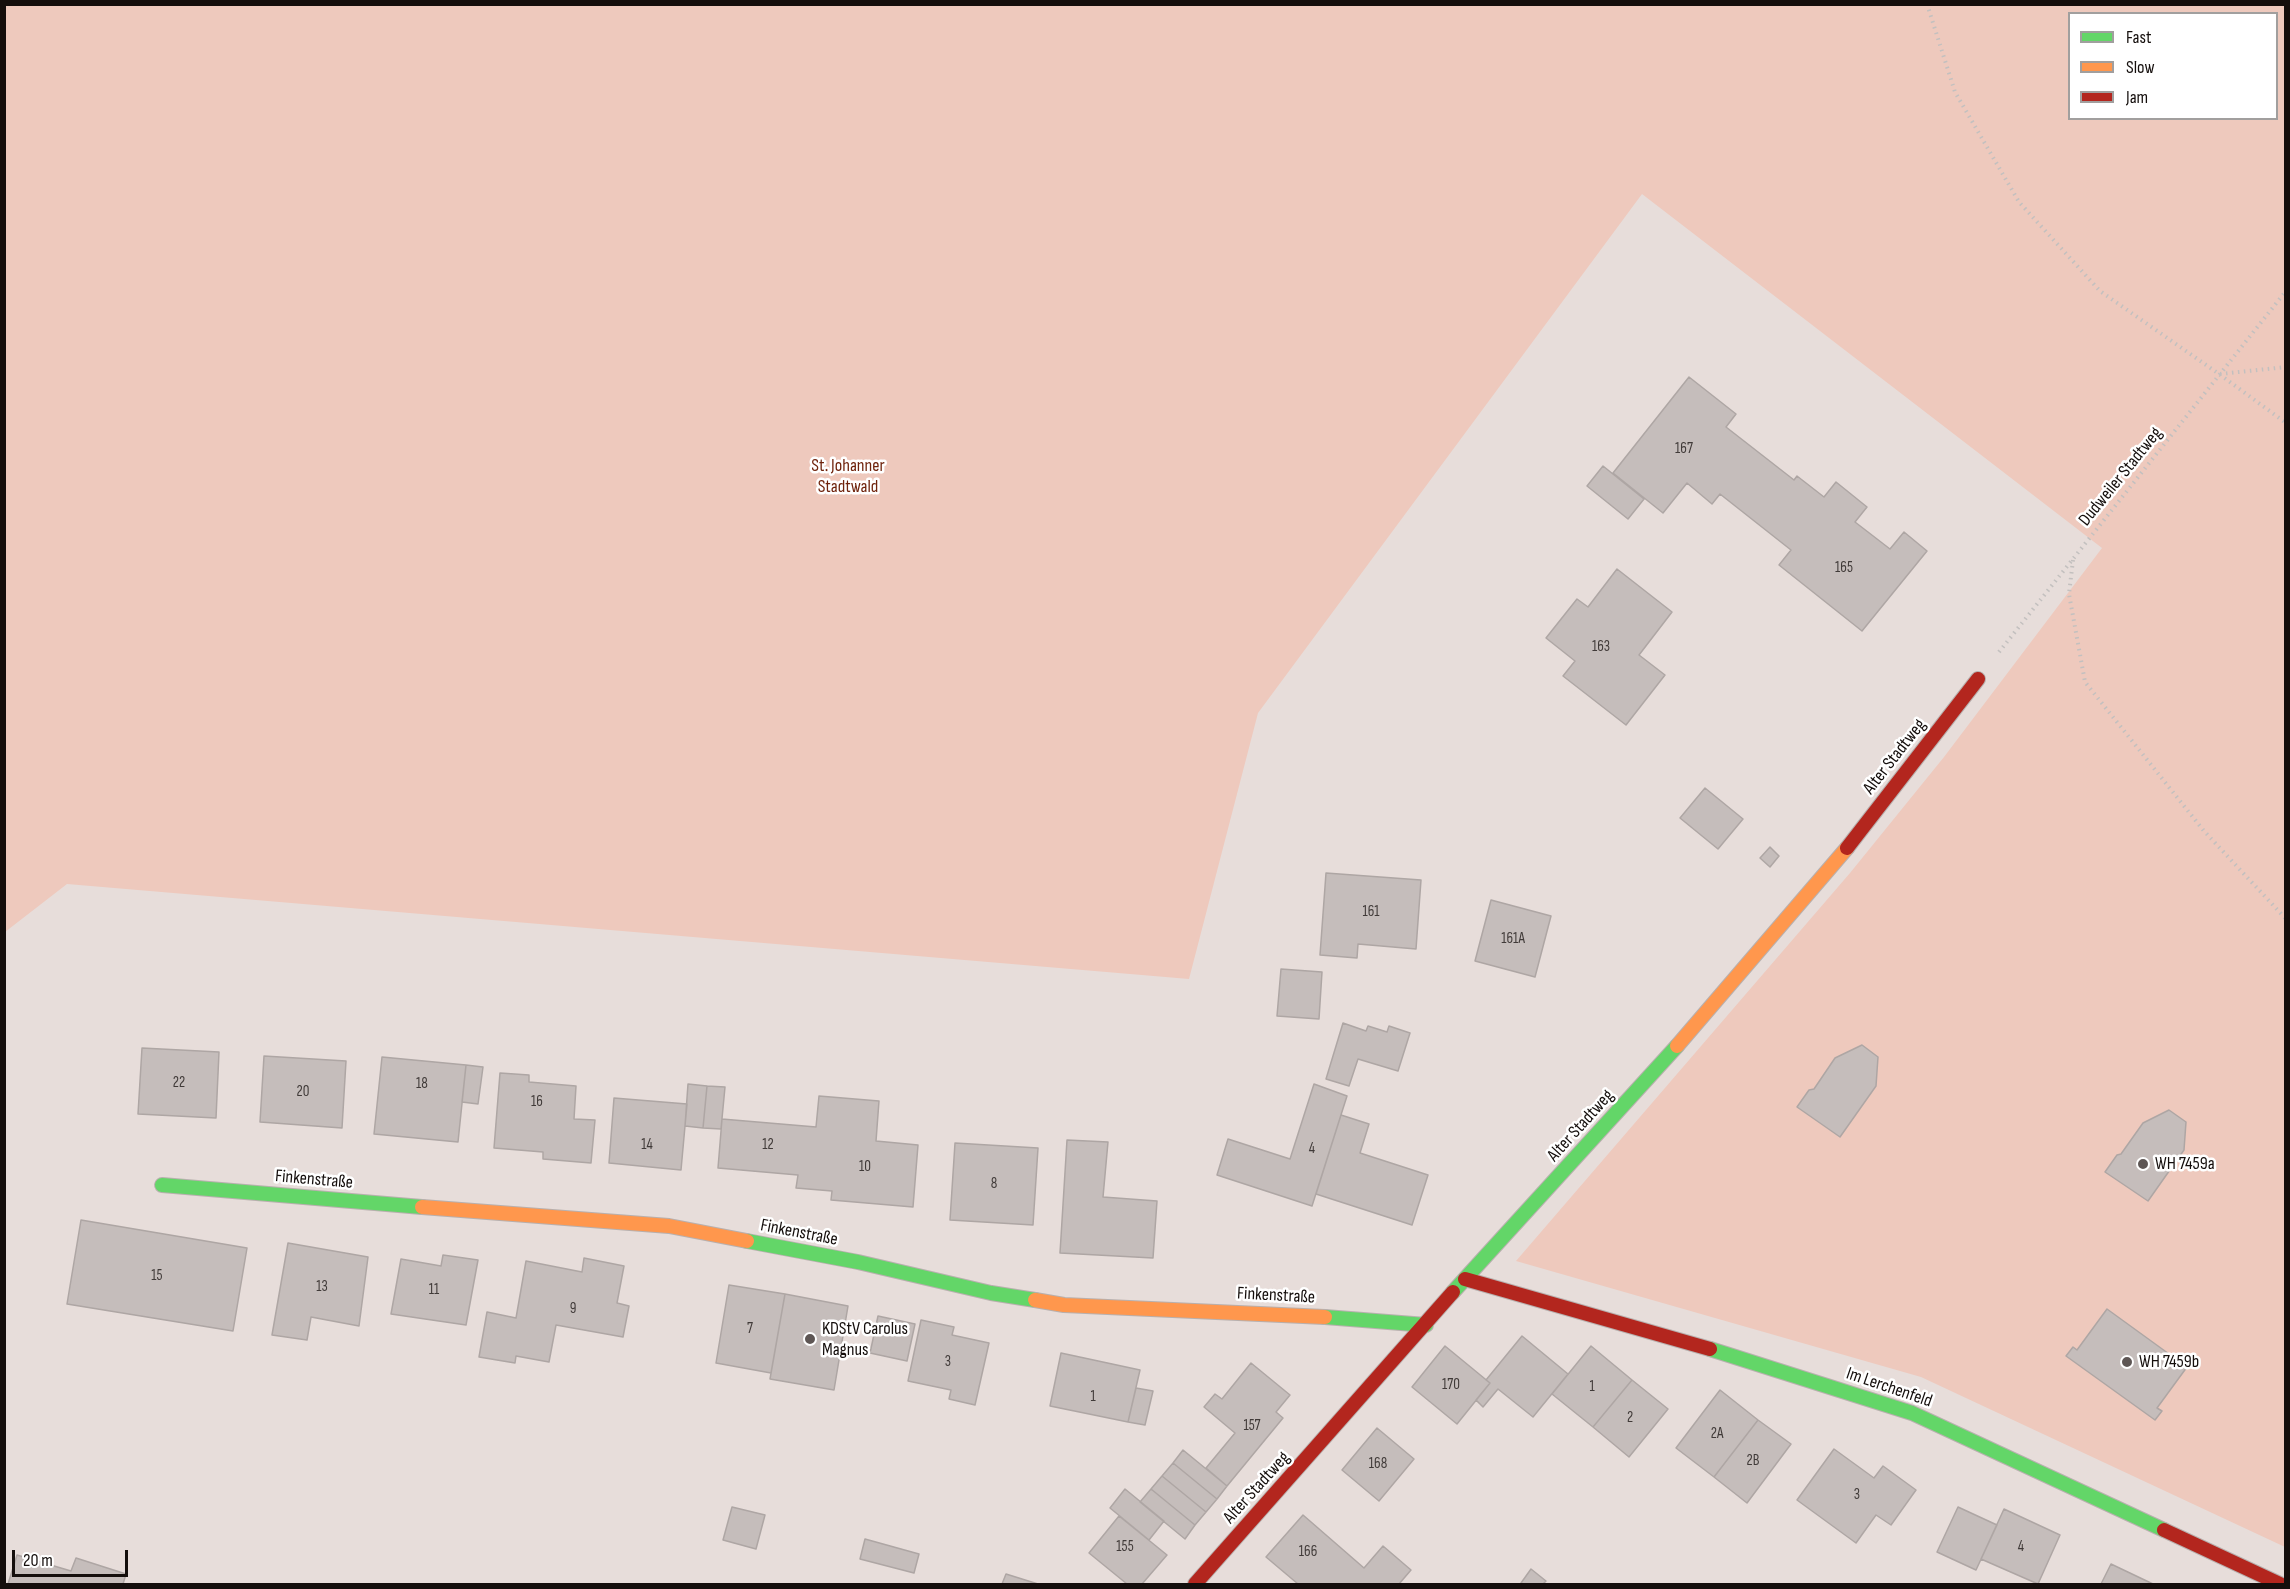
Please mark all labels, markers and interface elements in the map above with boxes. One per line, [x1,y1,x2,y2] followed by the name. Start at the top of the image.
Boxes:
[2068,12,2278,120] legend
[2126,27,2151,48] text: Fast
[2126,57,2155,78] text: Slow
[2126,87,2148,108] text: Jam
[2075,423,2167,531] street label: Dudweiler Stadtweg
[1675,440,1693,458] house number: 167
[811,455,885,498] park label: St. Johanner Stadtwald
[1835,559,1853,577] house number: 165
[1592,638,1610,656] house number: 163
[1859,715,1931,799] street label: Alter Stadtweg
[1362,903,1380,921] house number: 161
[1501,930,1525,948] house number: 161A
[173,1074,185,1092] house number: 22
[416,1075,428,1093] house number: 18
[297,1083,309,1101] house number: 20
[1543,1086,1619,1166] street label: Alter Stadtweg
[531,1093,543,1111] house number: 16
[641,1136,653,1154] house number: 14
[762,1136,774,1154] house number: 12
[1309,1140,1315,1158] house number: 4
[2155,1153,2215,1175] place label: WH 7459a
[2136,1157,2150,1171] marker: WH 7459a
[859,1158,871,1176] house number: 10
[274,1166,354,1194] street label: Finkenstraße
[991,1175,997,1193] house number: 8
[759,1215,839,1251] street label: Finkenstraße
[151,1267,163,1285] house number: 15
[316,1278,328,1296] house number: 13
[429,1281,439,1299] house number: 11
[1236,1283,1316,1309] street label: Finkenstraße
[570,1300,576,1318] house number: 9
[822,1318,908,1360] place label: KDStV Carolus Magnus
[747,1320,753,1338] house number: 7
[803,1332,817,1346] marker: KDStV Carolus Magnus
[2139,1351,2199,1373] place label: WH 7459b
[945,1353,951,1371] house number: 3
[2120,1355,2134,1369] marker: WH 7459b
[1843,1363,1935,1413] street label: Im Lerchenfeld
[1442,1376,1460,1394] house number: 170
[1589,1378,1595,1396] house number: 1
[1090,1388,1096,1406] house number: 1
[1627,1409,1633,1427] house number: 2
[1243,1417,1261,1435] house number: 157
[1711,1425,1723,1443] house number: 2A
[1219,1448,1295,1528] street label: Alter Stadtweg
[1747,1452,1759,1470] house number: 2B
[1369,1455,1387,1473] house number: 168
[1854,1486,1860,1504] house number: 3
[15,1538,130,1576] scale bar
[1116,1538,1134,1556] house number: 155
[2018,1538,2024,1556] house number: 4
[1299,1543,1317,1561] house number: 166
[23,1550,53,1571] text: 20 m

